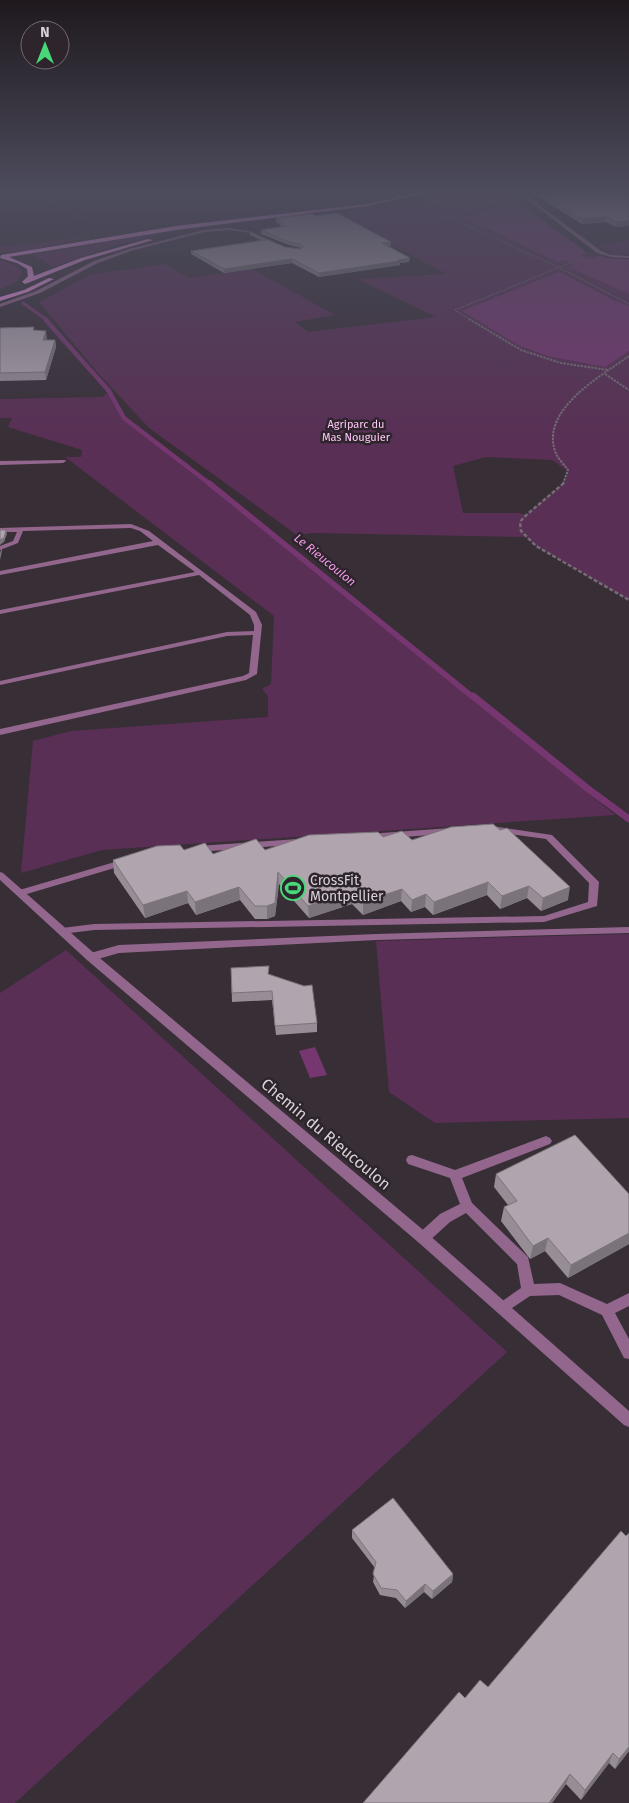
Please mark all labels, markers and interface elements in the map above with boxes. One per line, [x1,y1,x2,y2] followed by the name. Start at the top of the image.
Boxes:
[20,20,70,70] north arrow
[40,24,50,41] text: N
[322,418,391,444] park label: Agriparc du Mas Nouguier
[291,531,359,589] water label: Le Rieucoulon
[310,872,384,905] place label: CrossFit Montpellier
[280,875,306,901] sports icon: CrossFit Montpellier
[257,1074,395,1194] street label: Chemin du Rieucoulon

